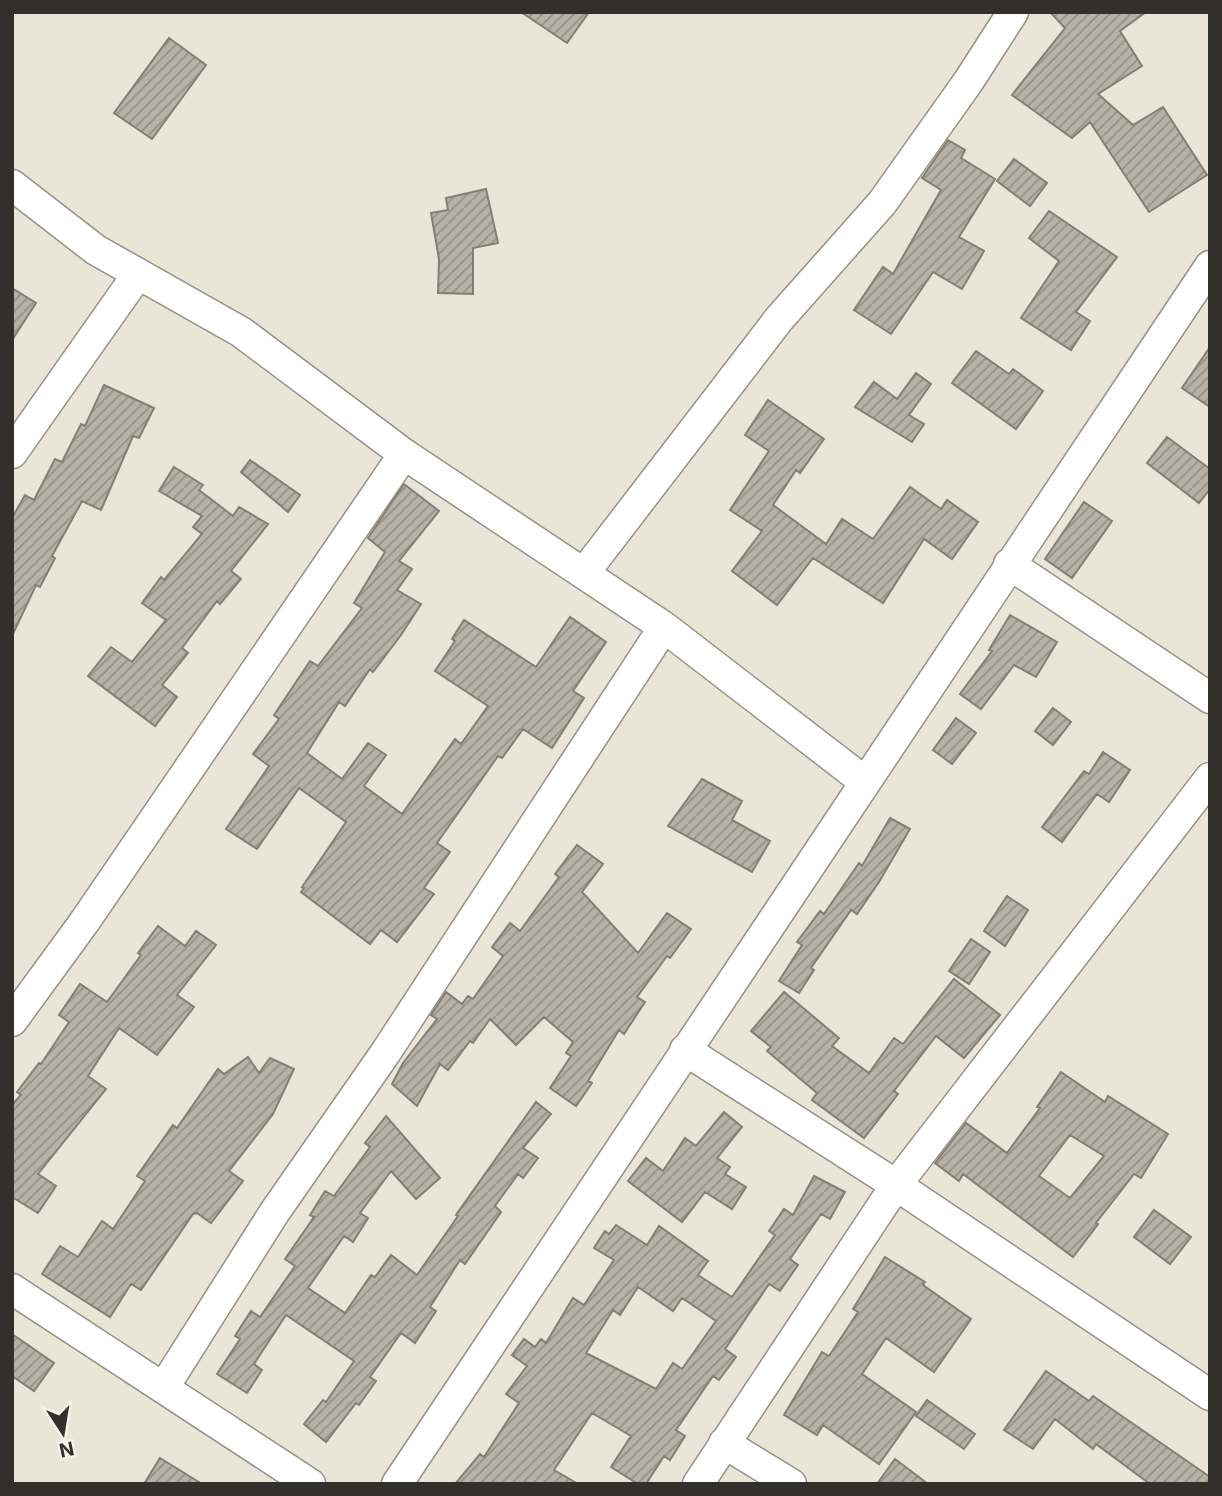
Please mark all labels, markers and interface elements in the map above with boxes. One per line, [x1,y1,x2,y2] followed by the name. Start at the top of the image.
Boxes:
[28,1398,98,1468] north arrow
[57,1436,76,1462] text: N

